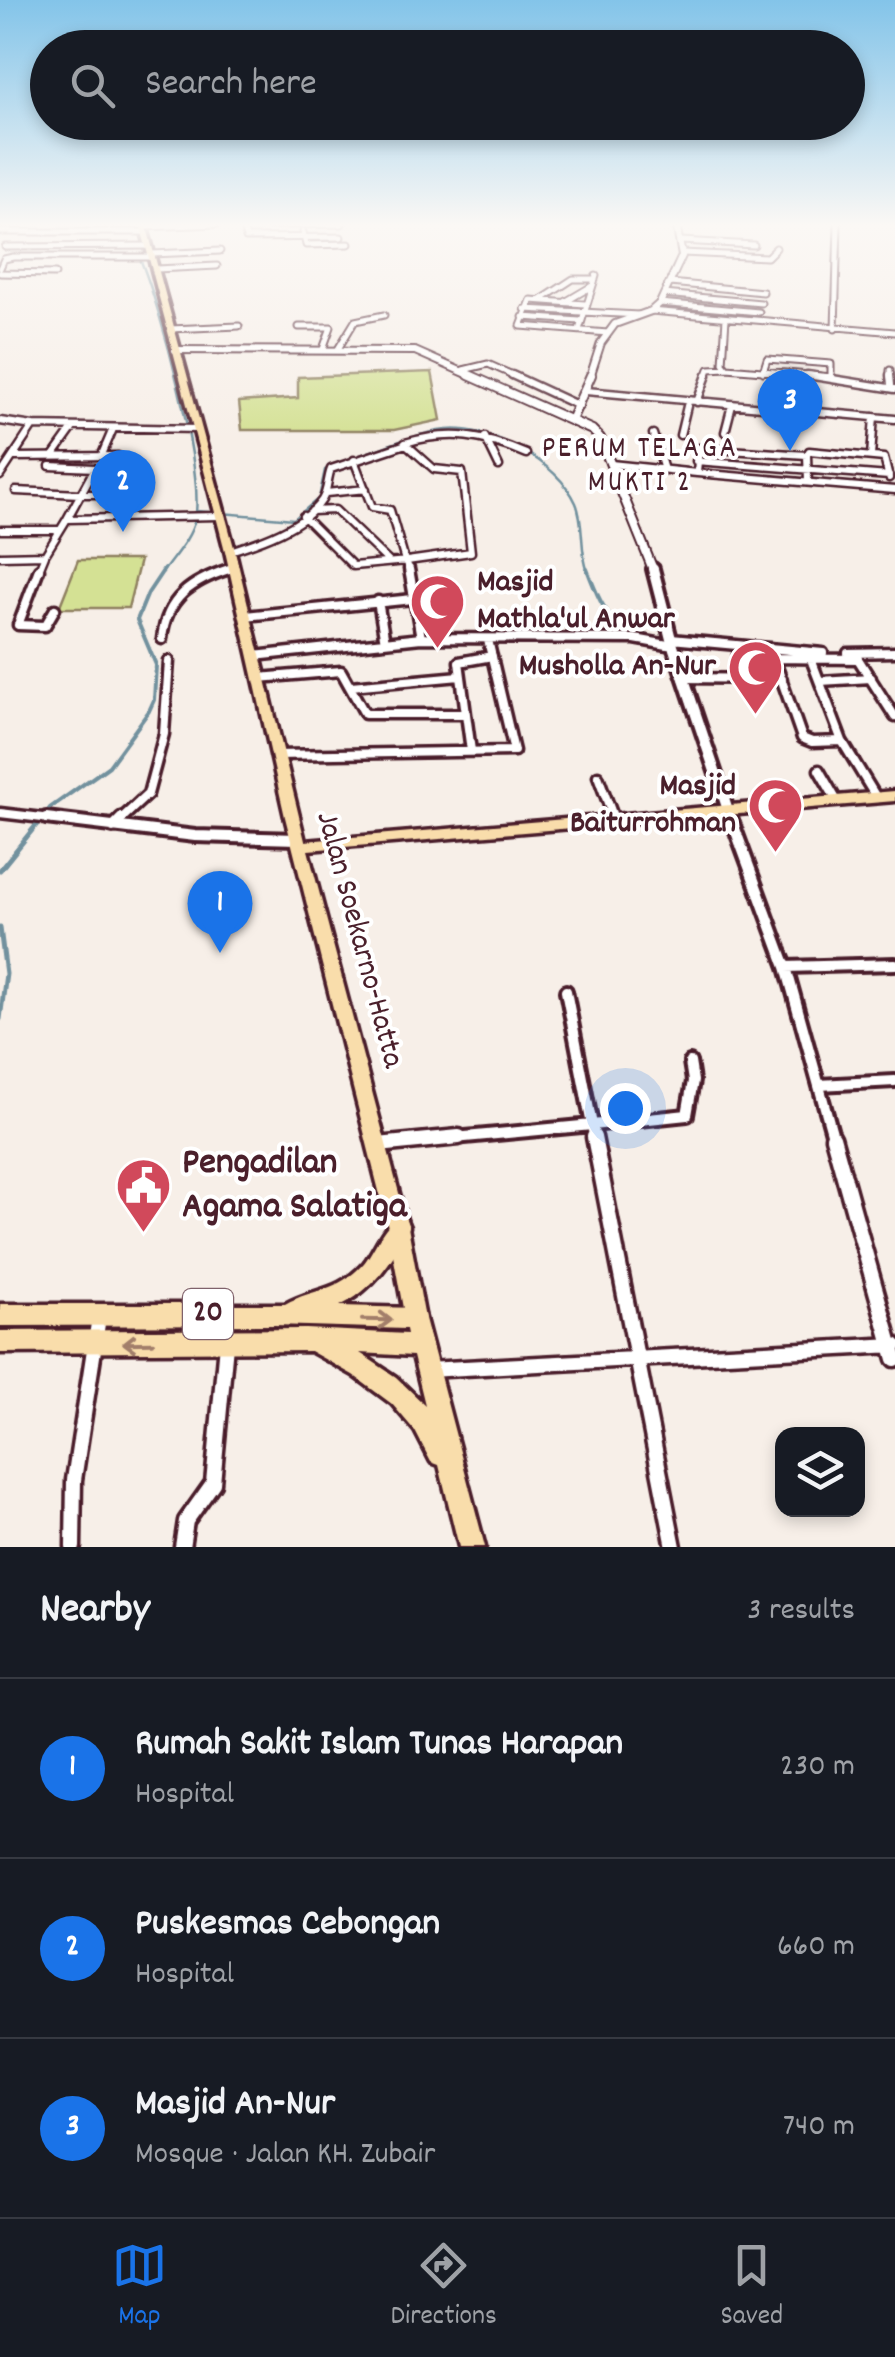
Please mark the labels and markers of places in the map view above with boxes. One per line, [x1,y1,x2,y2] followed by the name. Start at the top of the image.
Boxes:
[758,368,822,451] pin: 3
[90,450,156,532] pin: 2
[477,561,676,644] place label: Masjid Mathla'ul Anwar
[408,572,468,651] mosque icon: Masjid Mathla'ul Anwar
[725,638,785,717] mosque icon: Musholla An-Nur
[519,645,717,691] place label: Musholla An-Nur
[570,765,736,848] place label: Masjid Baiturrohman
[745,776,805,855] mosque icon: Masjid Baiturrohman
[188,870,252,953] pin: 1
[182,1137,408,1236] place label: Pengadilan Agama Salatiga
[113,1156,173,1235] public building icon: Pengadilan Agama Salatiga

